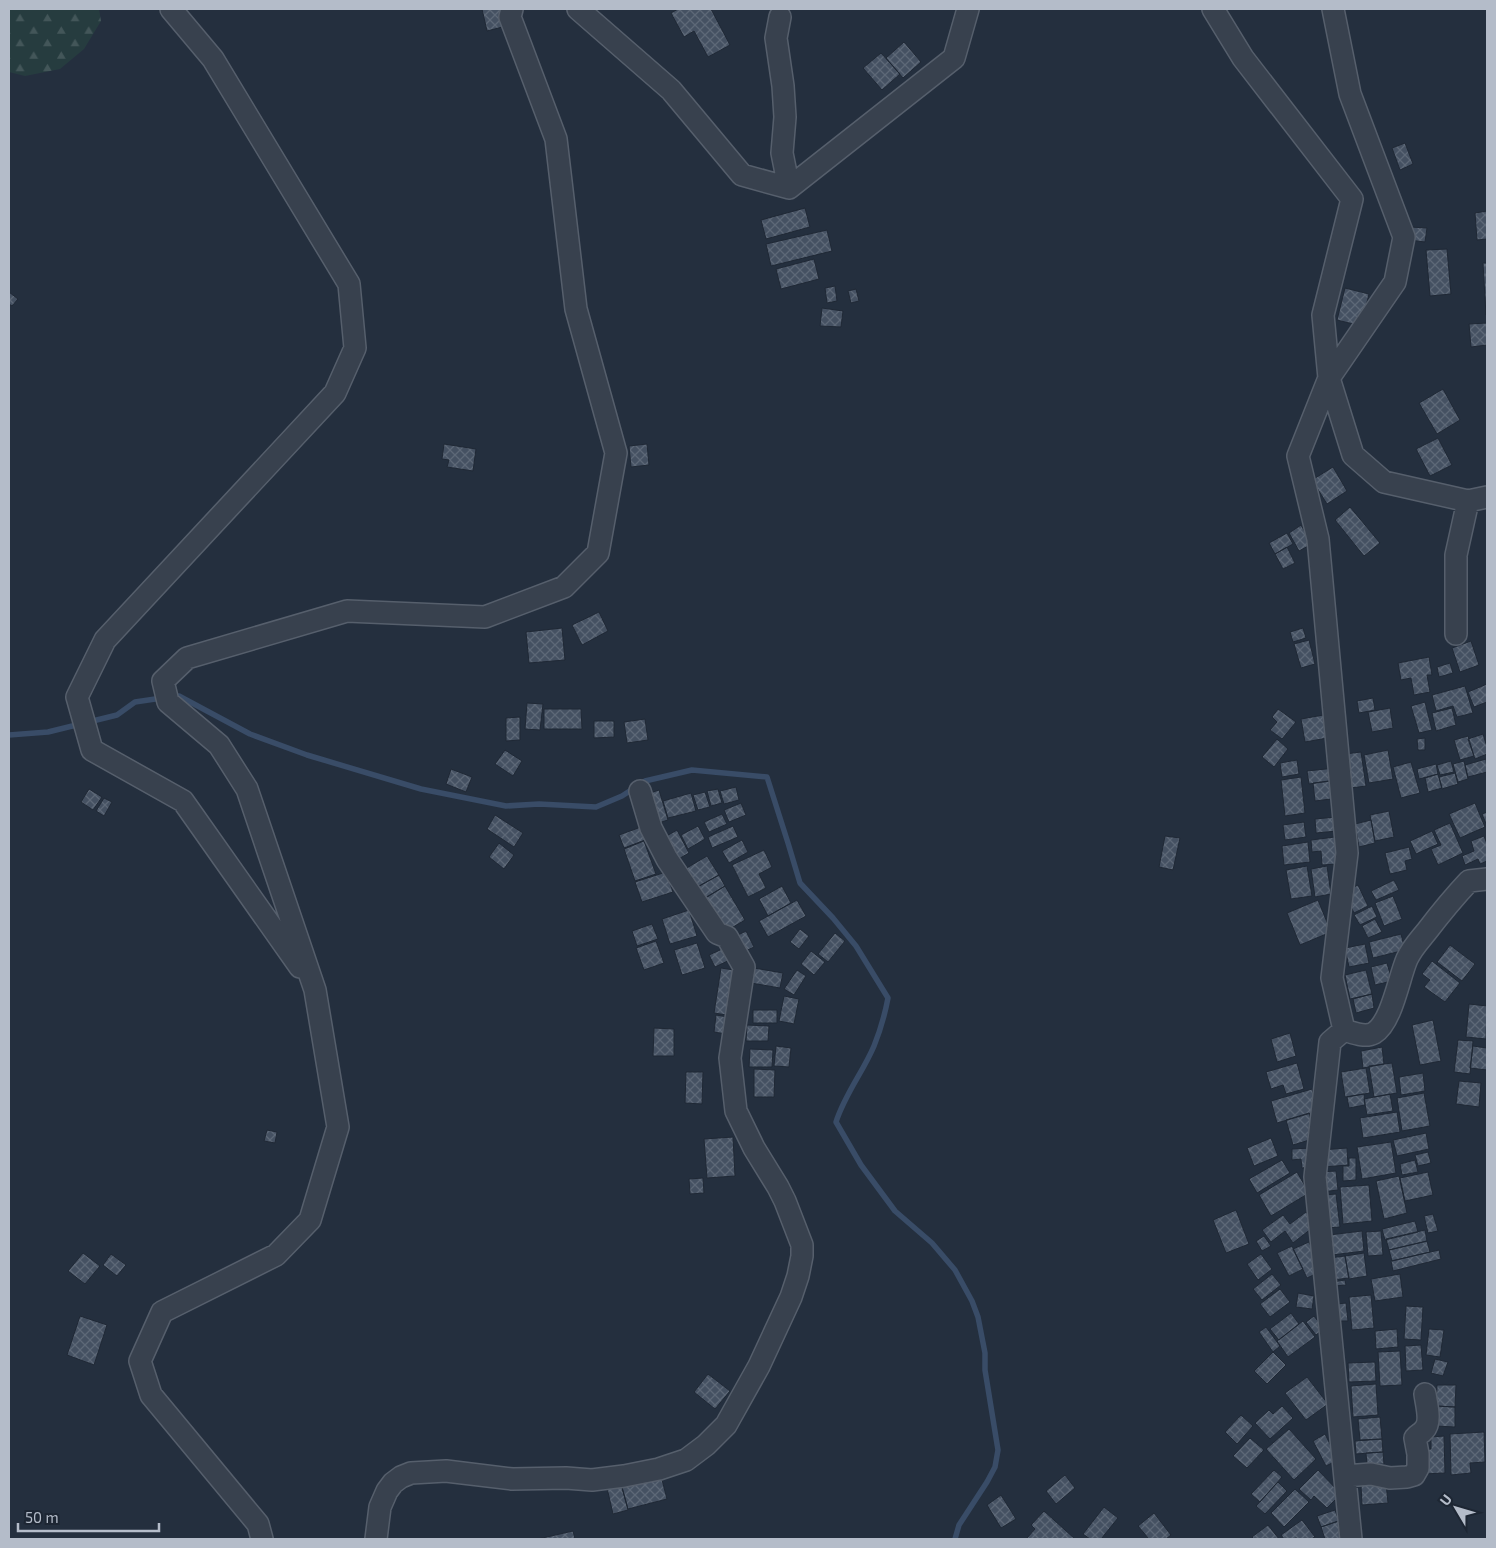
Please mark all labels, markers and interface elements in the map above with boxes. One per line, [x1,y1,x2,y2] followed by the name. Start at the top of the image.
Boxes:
[1431,1483,1481,1533] north arrow
[1436,1491,1455,1509] text: U
[18,1500,159,1532] scale bar
[25,1508,59,1526] text: 50 m

